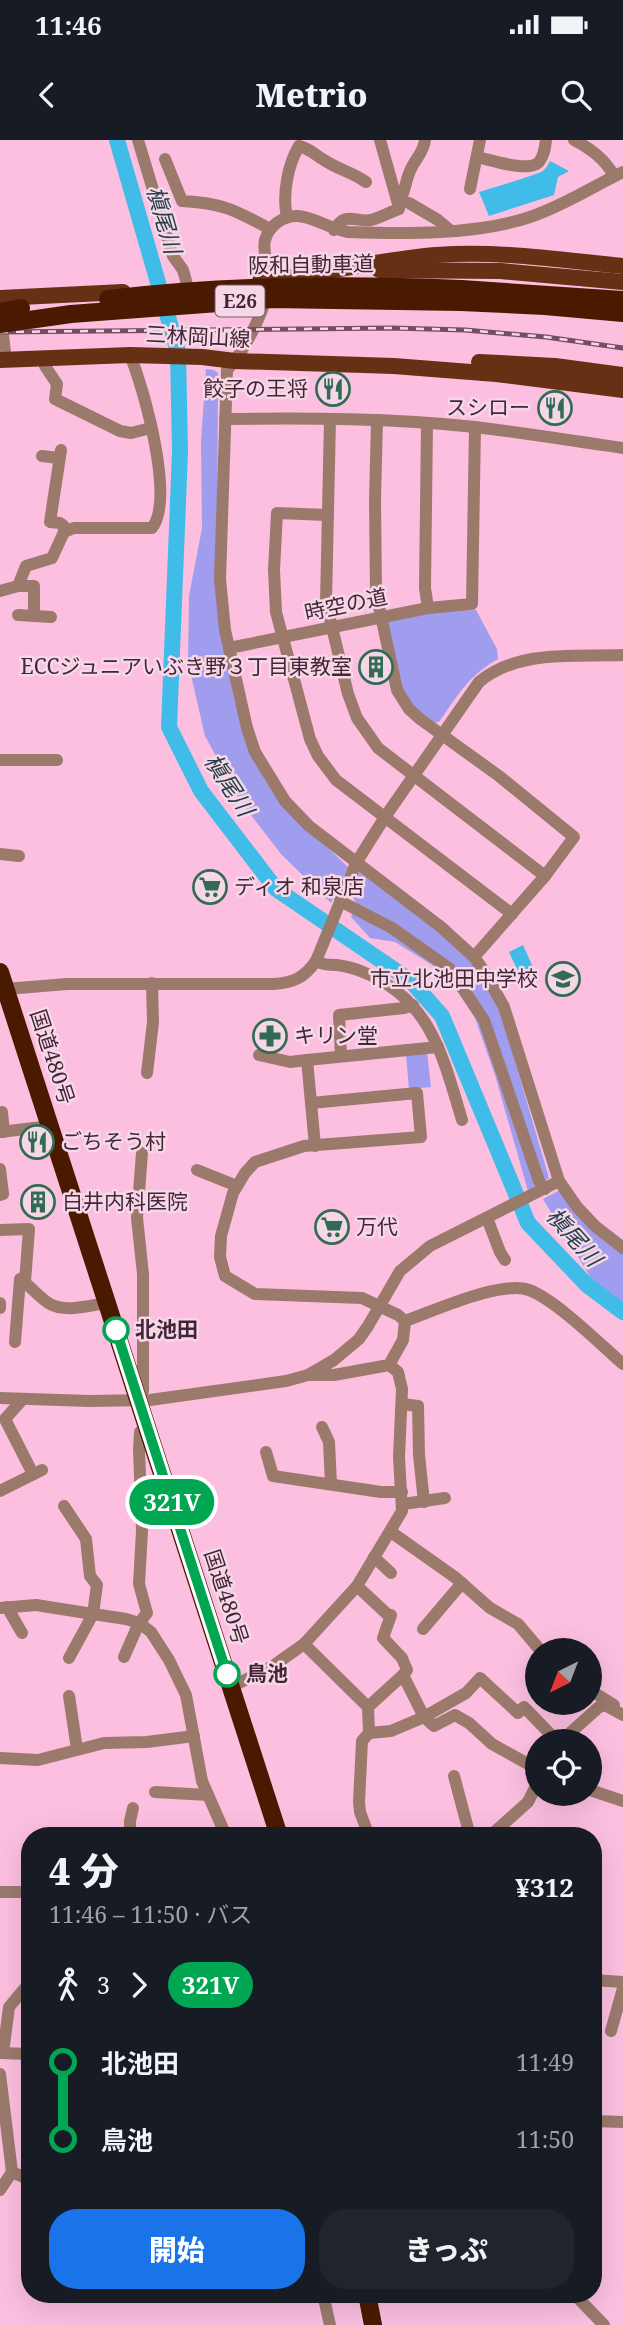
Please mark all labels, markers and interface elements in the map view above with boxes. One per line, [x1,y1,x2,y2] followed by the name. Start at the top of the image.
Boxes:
[35,7,102,43] text: 11:46
[255,73,368,116] text: Metrio
[28,76,66,114] icon: back
[557,76,595,114] icon: search
[140,182,191,260] water label: 槇尾川
[248,249,374,279] street label: 阪和自動車道
[216,286,264,316] road number: E26
[145,319,251,353] street label: 三林岡山線
[314,370,352,408] restaurant icon: 餃子の王将
[203,374,308,402] place label: 餃子の王将
[536,389,574,427] restaurant icon: スシロー
[446,393,530,421] place label: スシロー
[302,582,390,626] street label: 時空の道
[357,648,395,686] building icon: ECCジュニアいぶき野３丁目東教室
[21,652,352,680] place label: ECCジュニアいぶき野３丁目東教室
[198,747,264,825] water label: 槇尾川
[191,868,229,906] supermarket icon: ディオ 和泉店
[234,872,364,900] place label: ディオ 和泉店
[544,960,582,998] school or university icon: 市立北池田中学校
[370,964,538,992] place label: 市立北池田中学校
[24,1006,81,1108] street label: 国道480号
[251,1017,289,1055] pharmacy icon: キリン堂
[294,1021,378,1049] place label: キリン堂
[18,1123,56,1161] restaurant icon: ごちそう村
[61,1127,166,1155] place label: ごちそう村
[19,1183,57,1221] building icon: 白井内科医院
[62,1187,188,1215] place label: 白井内科医院
[540,1200,612,1275] water label: 槇尾川
[313,1208,351,1246] supermarket icon: 万代
[356,1212,398,1240] place label: 万代
[135,1315,198,1343] place label: 北池田
[103,1317,129,1343] marker: 北池田
[123,1479,221,1525] line badge: 321V
[143,1485,201,1518] text: 321V
[198,1546,255,1648] street label: 国道480号
[525,1638,602,1715] north arrow
[525,1638,602,1806] map controls
[246,1659,288,1687] place label: 鳥池
[214,1661,240,1687] marker: 鳥池
[525,1729,602,1806] button: locate
[49,1844,118,1896] text: 4 分
[515,1869,574,1905] text: ¥312
[49,1898,252,1930] text: 11:46 – 11:50 · バス
[49,1966,87,2004] icon: walk
[120,1966,158,2004] icon: forward
[182,1968,239,2001] text: 321V
[97,1969,110,2001] text: 3
[101,2045,179,2081] text: 北池田
[516,2046,574,2078] text: 11:49
[101,2122,153,2158] text: 鳥池
[516,2123,574,2155] text: 11:50
[49,2209,305,2289] button: 開始
[319,2209,574,2289] button: きっぷ

